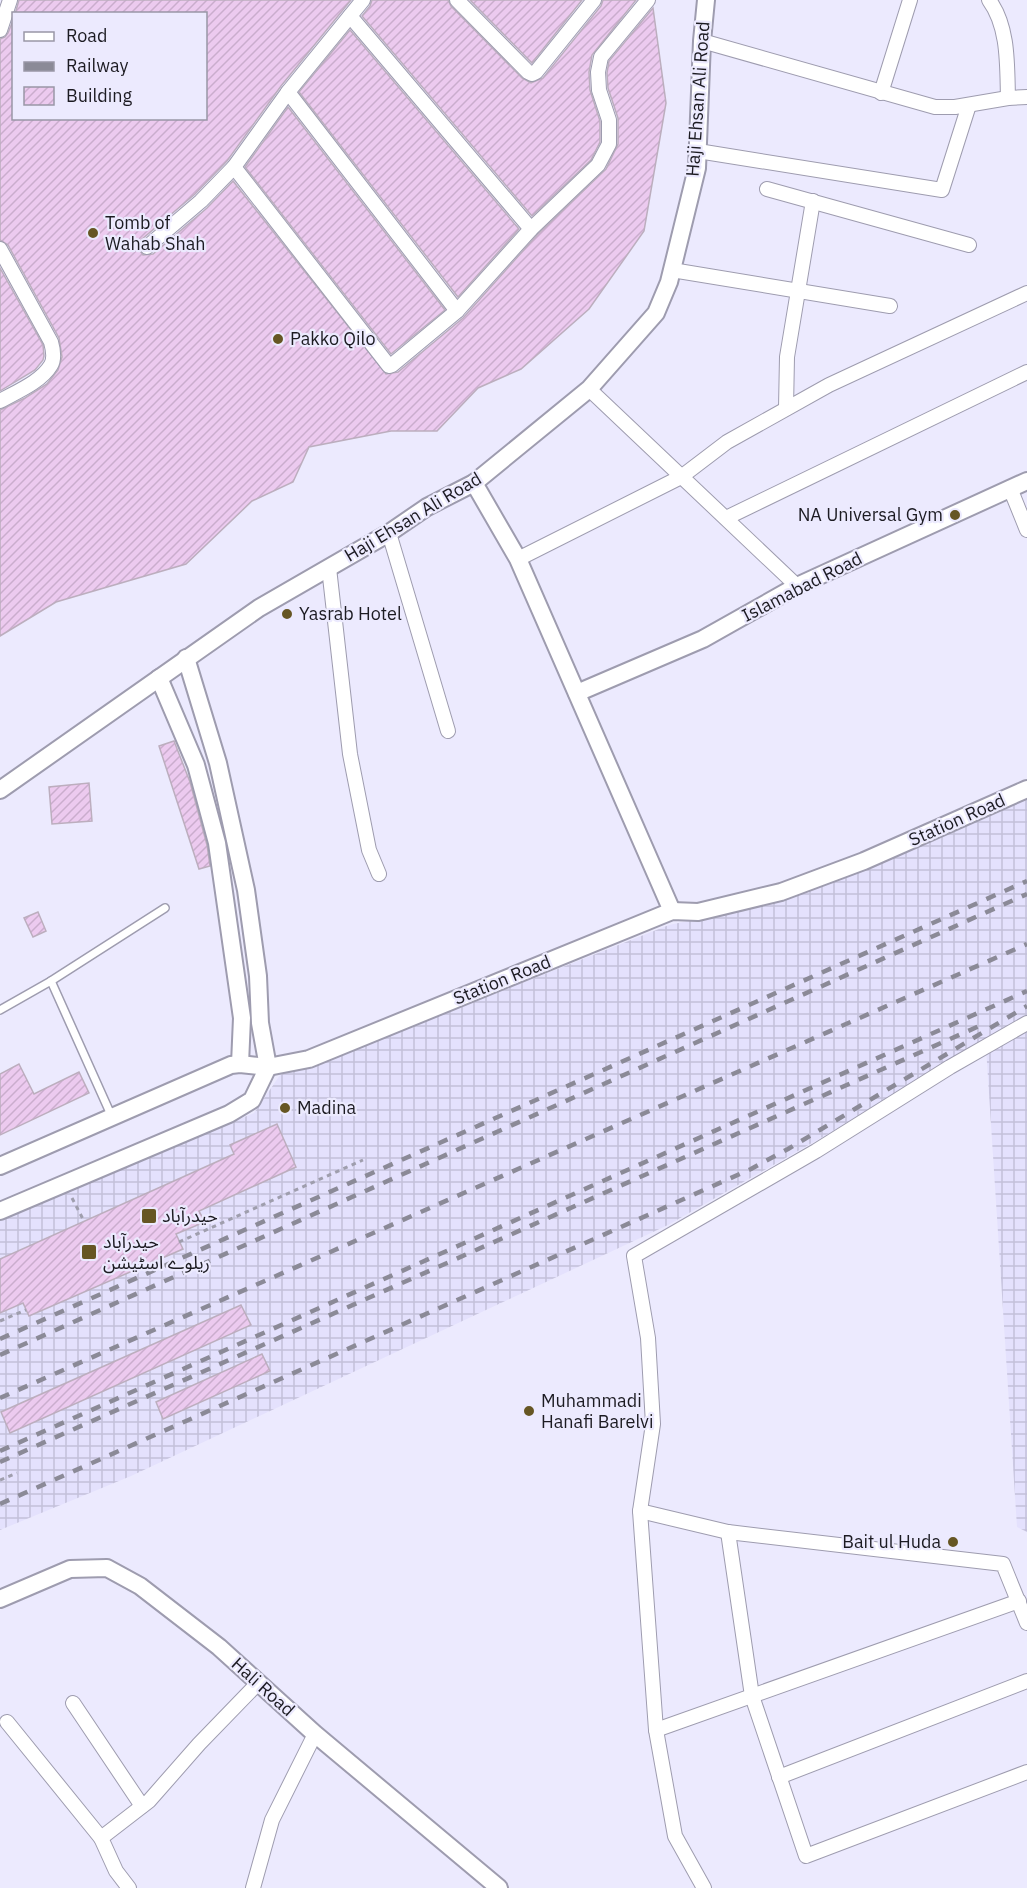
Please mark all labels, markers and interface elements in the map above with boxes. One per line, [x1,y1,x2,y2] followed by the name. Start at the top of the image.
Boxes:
[12,12,207,120] legend
[681,20,714,177] street label: Haji Ehsan Ali Road
[66,24,107,47] text: Road
[66,54,128,77] text: Railway
[66,84,133,107] text: Building
[105,211,206,255] place label: Tomb of Wahab Shah
[86,226,100,240] marker: Tomb of Wahab Shah
[290,327,376,350] place label: Pakko Qilo
[271,332,285,346] marker: Pakko Qilo
[340,467,485,567] street label: Haji Ehsan Ali Road
[798,503,943,526] place label: NA Universal Gym
[948,508,962,522] marker: NA Universal Gym
[738,546,866,627] street label: Islamabad Road
[299,602,402,625] place label: Yasrab Hotel
[280,607,294,621] marker: Yasrab Hotel
[905,788,1009,851] street label: Station Road
[450,950,554,1010] street label: Station Road
[297,1096,356,1119] place label: Madina
[278,1101,292,1115] marker: Madina
[162,1204,218,1227] place label: حیدرآباد
[140,1207,158,1225] marker: حیدرآباد
[103,1230,210,1274] place label: حیدرآباد ریلوے اسٹیشن
[80,1243,98,1261] marker: حیدرآباد ریلوے اسٹیشن
[541,1389,653,1433] place label: Muhammadi Hanafi Barelvi
[522,1404,536,1418] marker: Muhammadi Hanafi Barelvi
[842,1530,941,1553] place label: Bait ul Huda
[946,1535,960,1549] marker: Bait ul Huda
[227,1652,300,1721] street label: Hali Road

